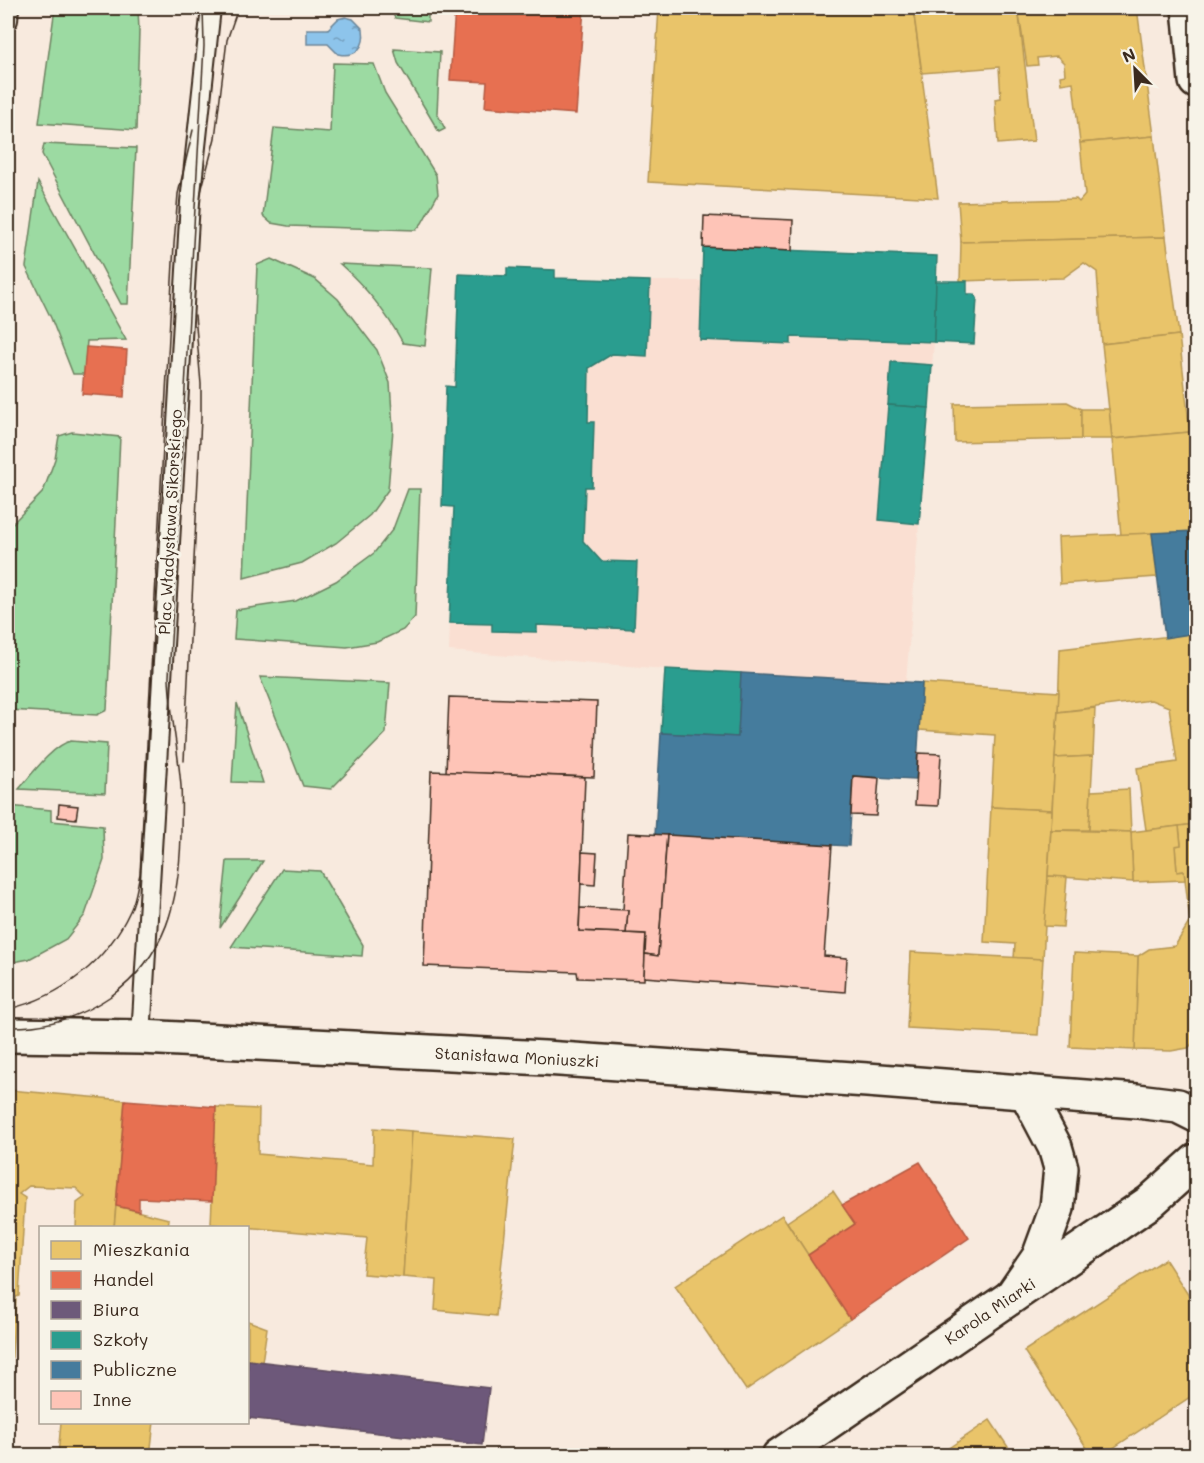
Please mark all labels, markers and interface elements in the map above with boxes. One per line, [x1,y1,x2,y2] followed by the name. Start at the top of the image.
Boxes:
[1105,39,1165,99] north arrow
[1119,43,1139,67] text: N
[153,409,186,635] street label: Plac Władysława Sikorskiego
[434,1042,600,1071] street label: Stanisława Moniuszki
[39,1226,249,1424] legend
[93,1237,190,1261] text: Mieszkania
[93,1267,154,1291] text: Handel
[940,1272,1039,1349] street label: Karola Miarki
[93,1297,140,1321] text: Biura
[93,1327,148,1351] text: Szkoły
[93,1357,177,1381] text: Publiczne
[93,1387,132,1411] text: Inne

